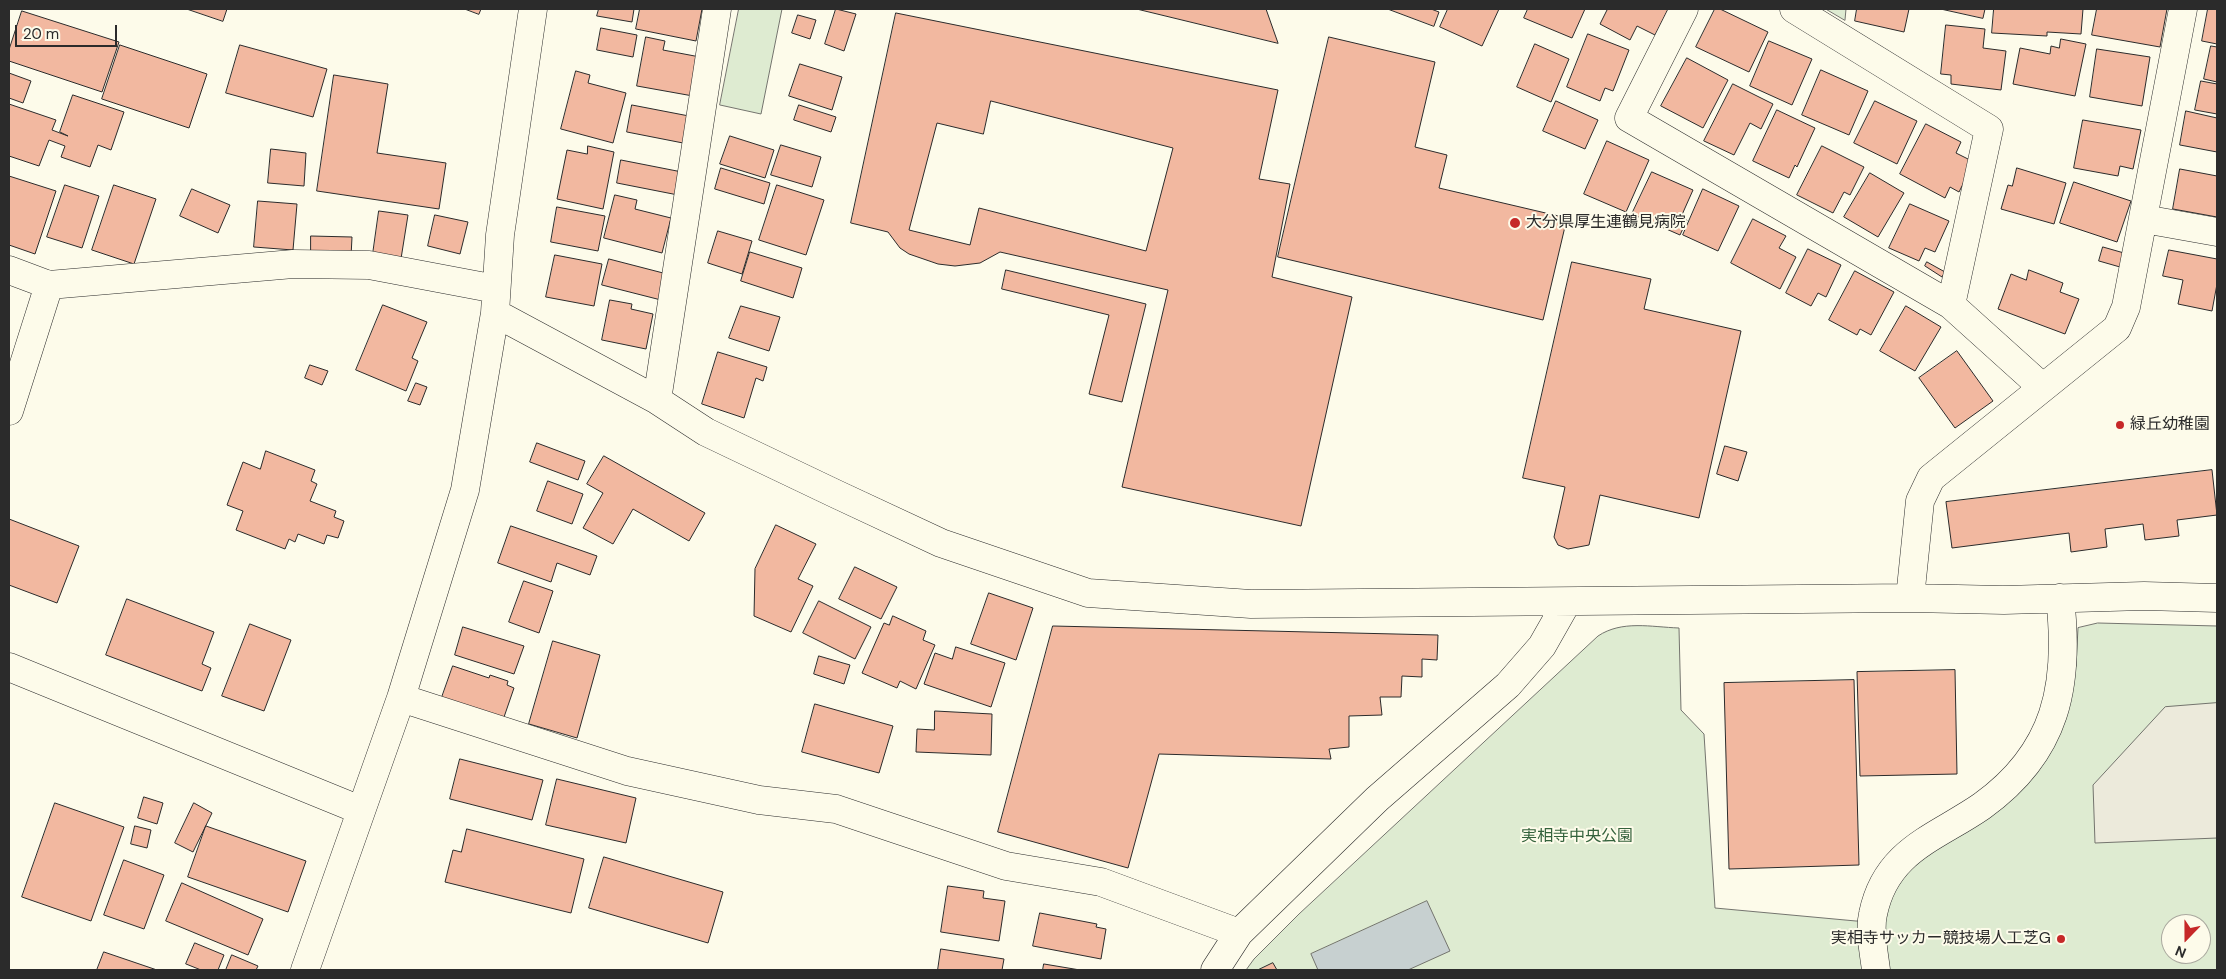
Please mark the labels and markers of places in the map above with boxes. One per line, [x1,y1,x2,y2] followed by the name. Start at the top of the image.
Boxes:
[1526,213,1686,233] place label: 大分県厚生連鶴見病院
[1508,216,1522,230] marker: 大分県厚生連鶴見病院
[2130,415,2210,435] place label: 緑丘幼稚園
[2114,419,2126,431] marker: 緑丘幼稚園
[1831,929,2051,949] place label: 実相寺サッカー競技場人工芝G
[2055,933,2067,945] marker: 実相寺サッカー競技場人工芝G

